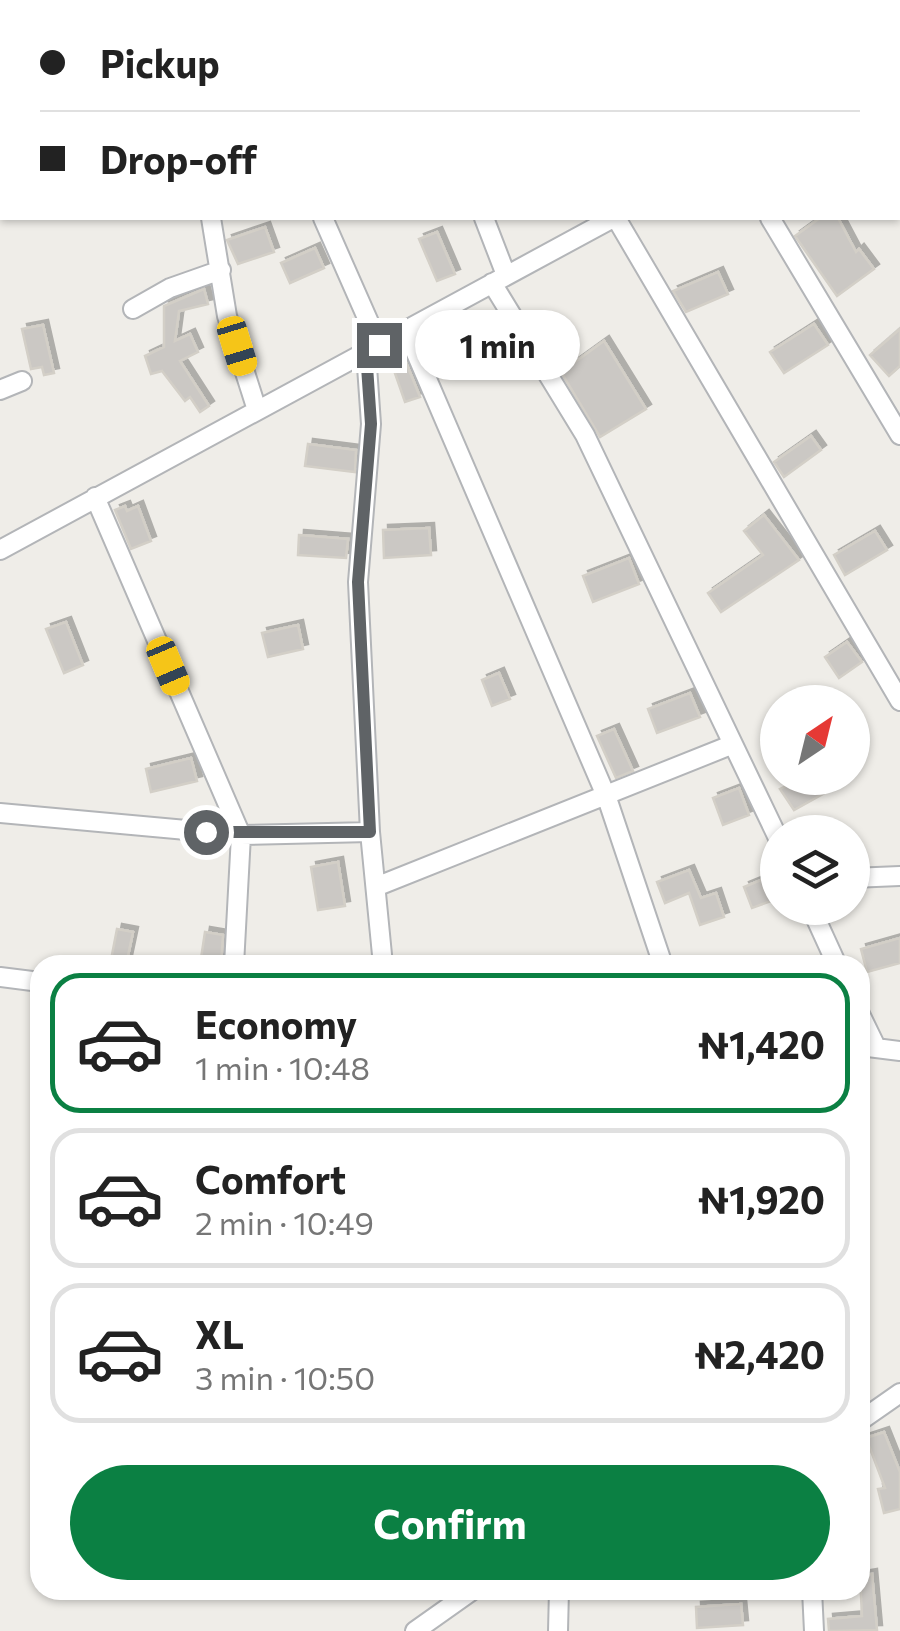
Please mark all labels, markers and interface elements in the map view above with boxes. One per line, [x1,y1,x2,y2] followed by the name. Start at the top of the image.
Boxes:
[100,39,220,86] text: Pickup
[100,135,257,182] text: Drop-off
[414,310,579,380] callout: 1 min
[214,313,260,379] car
[357,323,402,368] route end
[460,325,535,365] text: 1 min
[142,633,194,699] car
[760,685,870,795] north arrow
[760,685,870,925] map controls
[184,810,229,855] route start
[760,815,870,925] button: layers
[75,998,165,1088] icon: car
[195,1000,357,1047] text: Economy
[697,1020,825,1067] text: ₦1,420
[195,1047,370,1087] text: 1 min · 10:48
[75,1153,165,1243] icon: car
[195,1155,346,1202] text: Comfort
[698,1175,825,1222] text: ₦1,920
[195,1202,374,1242] text: 2 min · 10:49
[75,1308,165,1398] icon: car
[195,1310,244,1357] text: XL
[694,1330,825,1377] text: ₦2,420
[195,1357,375,1397] text: 3 min · 10:50
[70,1465,830,1580] button: Confirm

